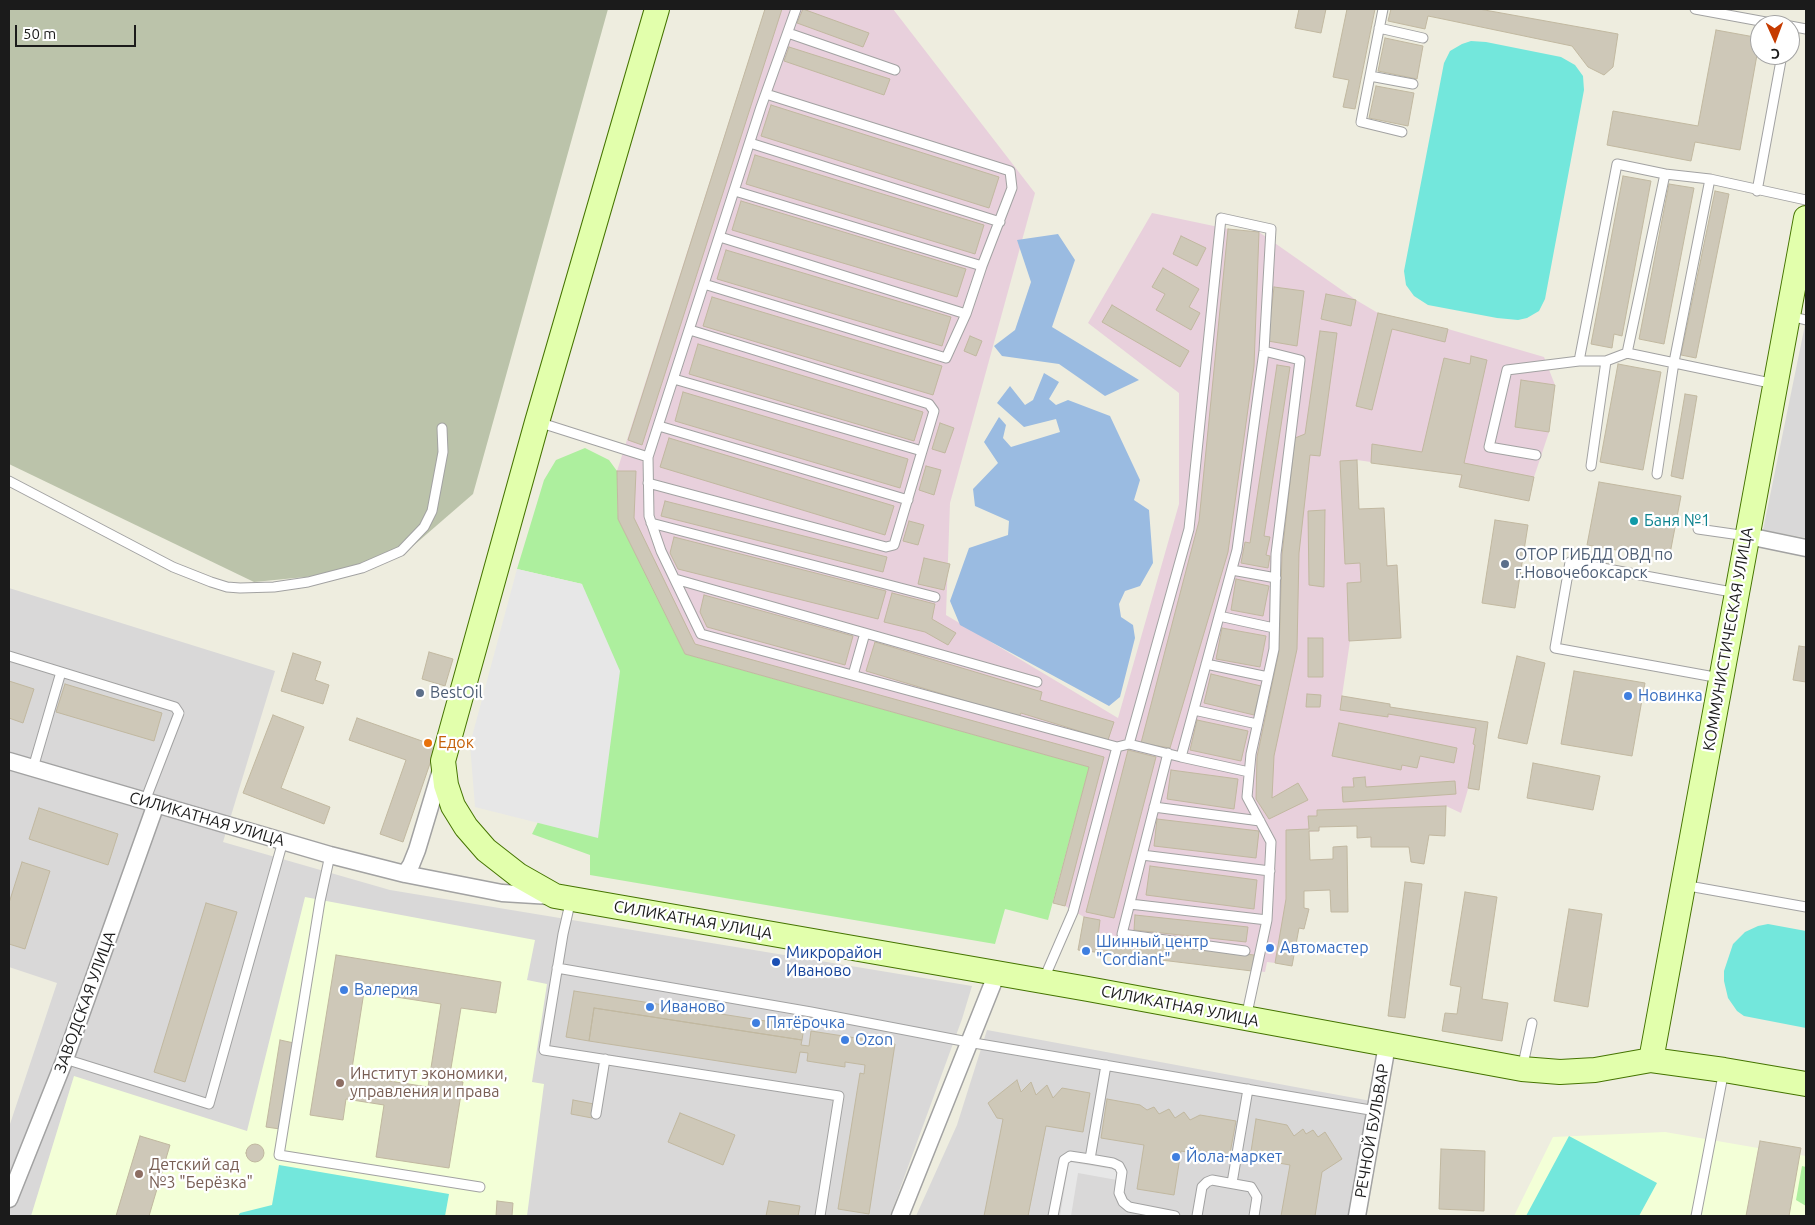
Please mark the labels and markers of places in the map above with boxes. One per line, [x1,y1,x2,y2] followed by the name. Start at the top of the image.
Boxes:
[1644,511,1710,531] place label: Баня №1
[1628,515,1640,527] marker: Баня №1
[1515,545,1673,583] place label: ОТОР ГИБДД ОВД по г.Новочебоксарск
[1499,558,1511,570] marker: ОТОР ГИБДД ОВД по г.Новочебоксарск
[430,683,483,703] place label: BestOil
[1638,686,1703,706] place label: Новинка
[414,687,426,699] marker: BestOil
[1622,690,1634,702] marker: Новинка
[438,733,474,753] place label: Едок
[422,737,434,749] marker: Едок
[1096,932,1209,970] place label: Шинный центр "Cordiant"
[1280,938,1368,958] place label: Автомастер
[1264,942,1276,954] marker: Автомастер
[786,943,882,981] place label: Микрорайон Иваново
[1080,945,1092,957] marker: Шинный центр "Cordiant"
[770,956,782,968] marker: Микрорайон Иваново
[354,980,418,1000] place label: Валерия
[338,984,350,996] marker: Валерия
[660,997,725,1017] place label: Иваново
[644,1001,656,1013] marker: Иваново
[766,1013,845,1033] place label: Пятёрочка
[750,1017,762,1029] marker: Пятёрочка
[855,1030,893,1050] place label: Ozon
[839,1034,851,1046] marker: Ozon
[350,1064,508,1102] place label: Институт экономики, управления и права
[334,1077,346,1089] marker: Институт экономики, управления и права
[1186,1147,1282,1167] place label: Йола-маркет
[1170,1151,1182,1163] marker: Йола-маркет
[149,1155,253,1193] place label: Детский сад №3 "Берёзка"
[133,1168,145,1180] marker: Детский сад №3 "Берёзка"

